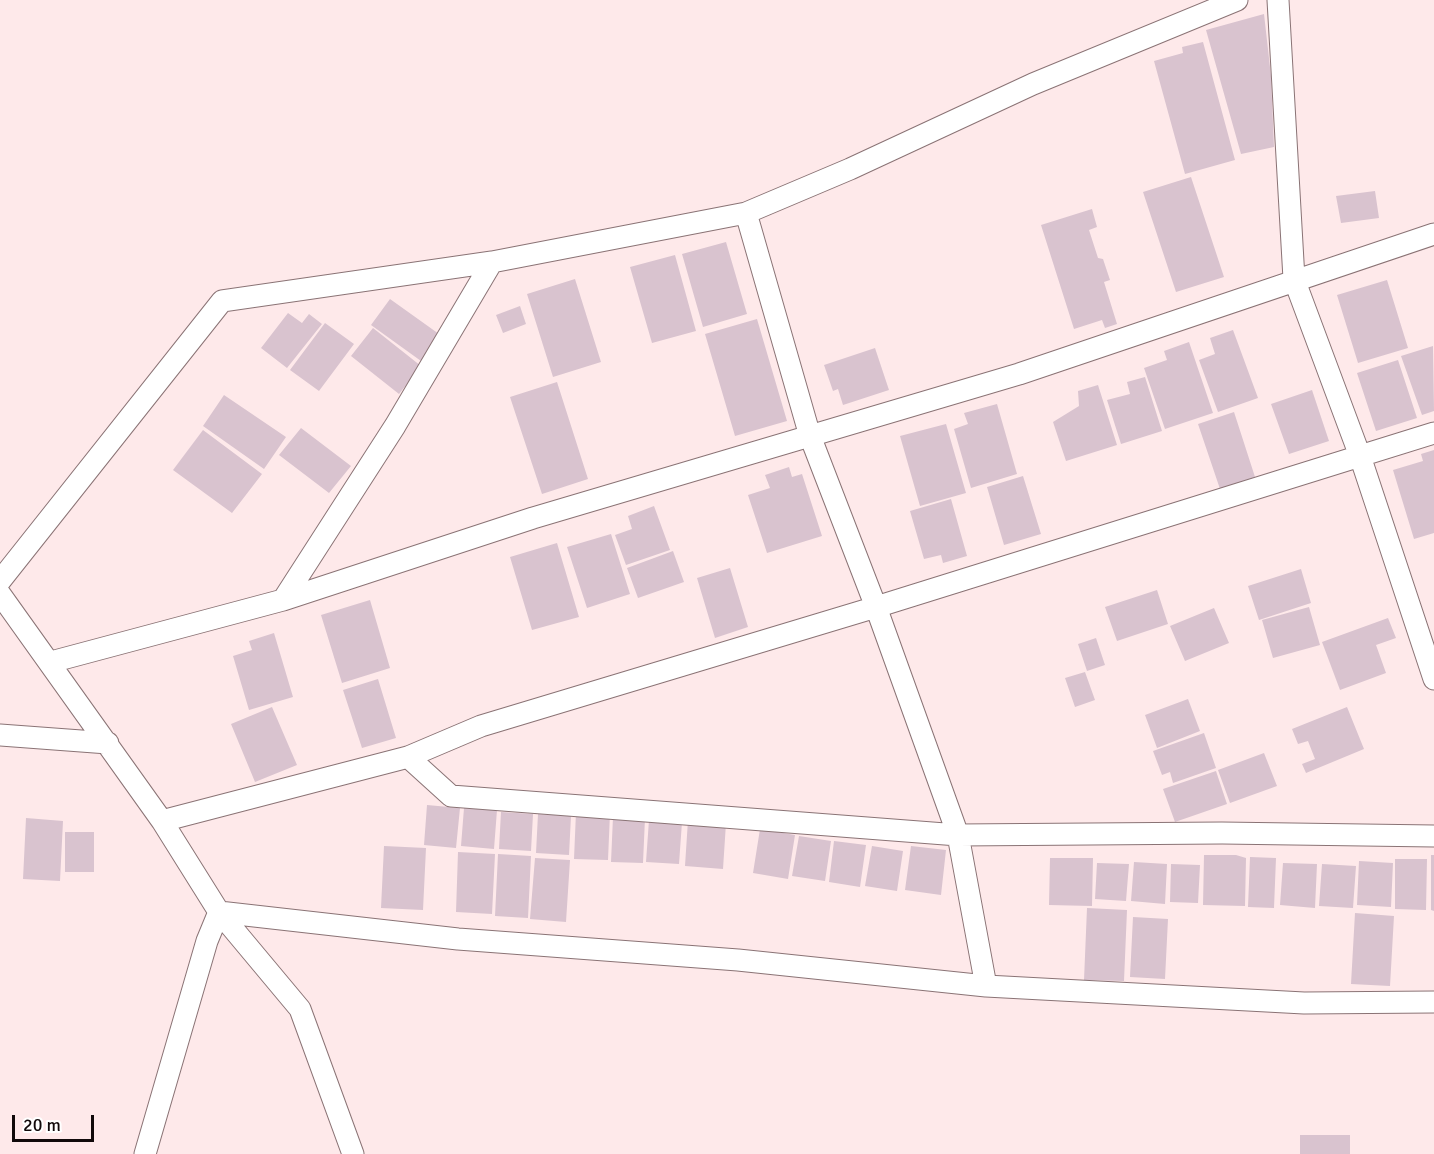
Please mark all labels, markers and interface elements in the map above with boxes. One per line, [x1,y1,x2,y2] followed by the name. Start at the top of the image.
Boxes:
[15,1103,98,1141] scale bar
[23,1114,61,1136] text: 20 m

